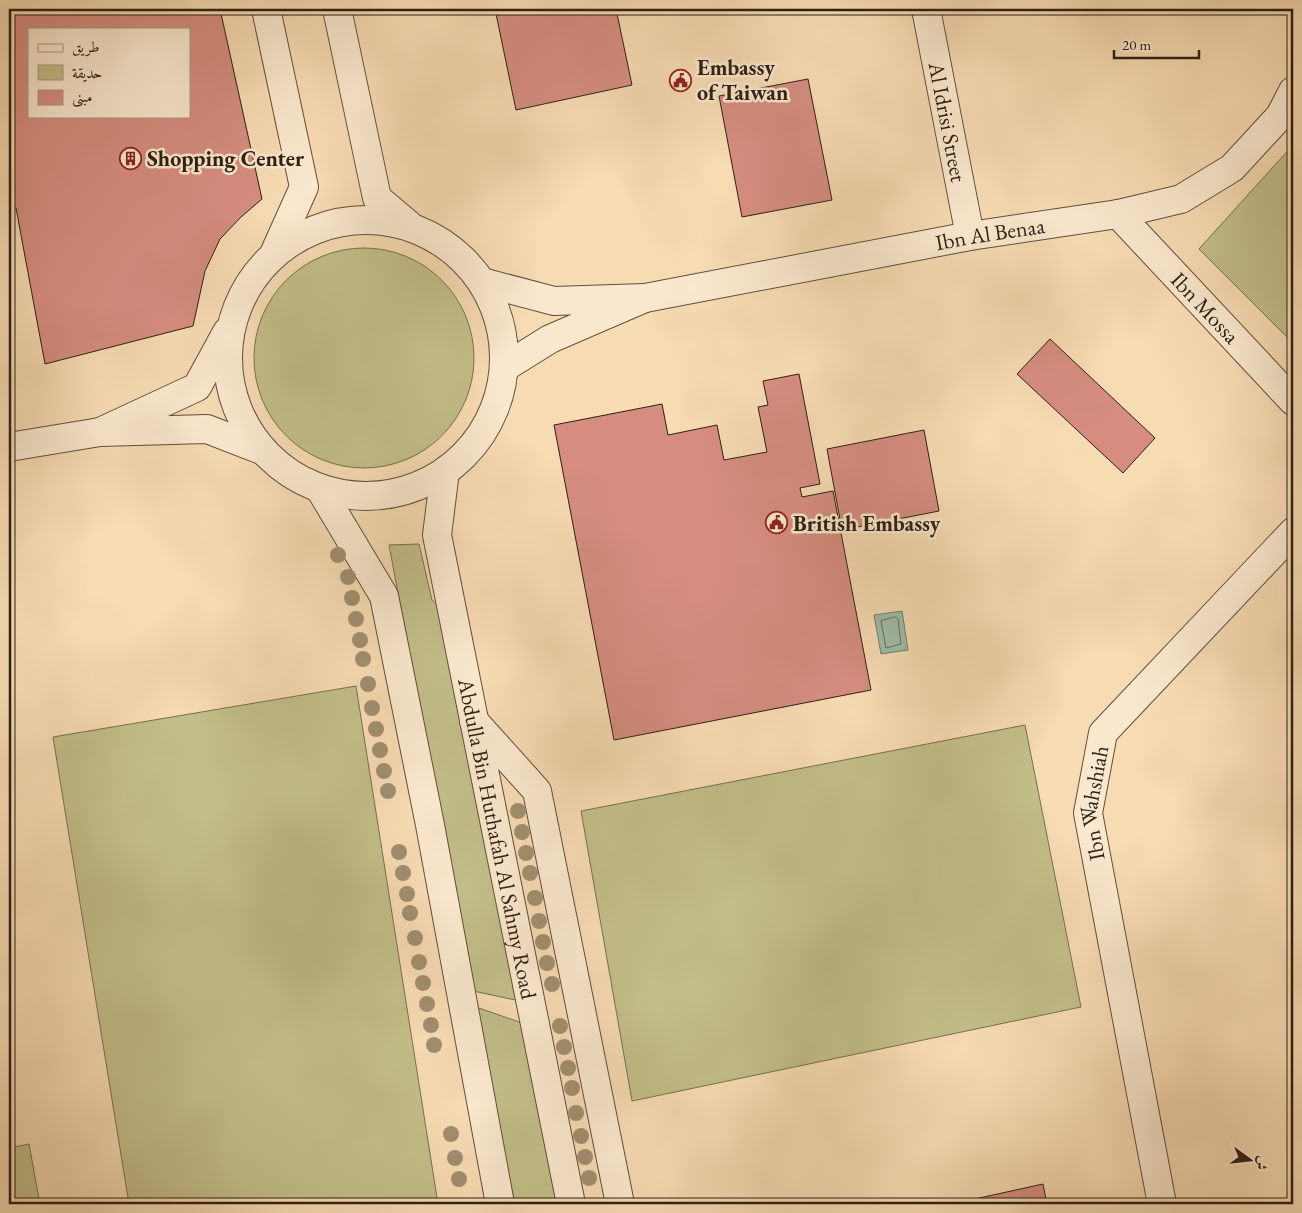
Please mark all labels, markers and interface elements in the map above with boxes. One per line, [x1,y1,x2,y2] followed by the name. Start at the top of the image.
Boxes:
[28,28,190,118] legend
[1114,28,1200,60] scale bar
[1122,35,1151,54] text: 20 m
[72,37,99,57] text: طريق
[697,53,789,107] place label: Embassy of Taiwan
[921,59,973,185] street label: Al Idrisi Street
[72,63,102,82] text: حديقة
[669,68,693,92] public building icon: Embassy of Taiwan
[72,87,92,108] text: مبنى
[147,144,305,173] place label: Shopping Center
[119,146,143,170] building icon: Shopping Center
[933,211,1047,257] street label: Ibn Al Benaa
[1164,266,1246,350] street label: Ibn Mossa
[793,509,941,538] place label: British Embassy
[765,511,789,535] public building icon: British Embassy
[451,675,544,1002] street label: Abdulla Bin Huthafah Al Sahmy Road
[1073,743,1115,863] street label: Ibn Wahshiah
[1224,1136,1274,1186] north arrow
[1252,1154,1273,1173] text: ش

